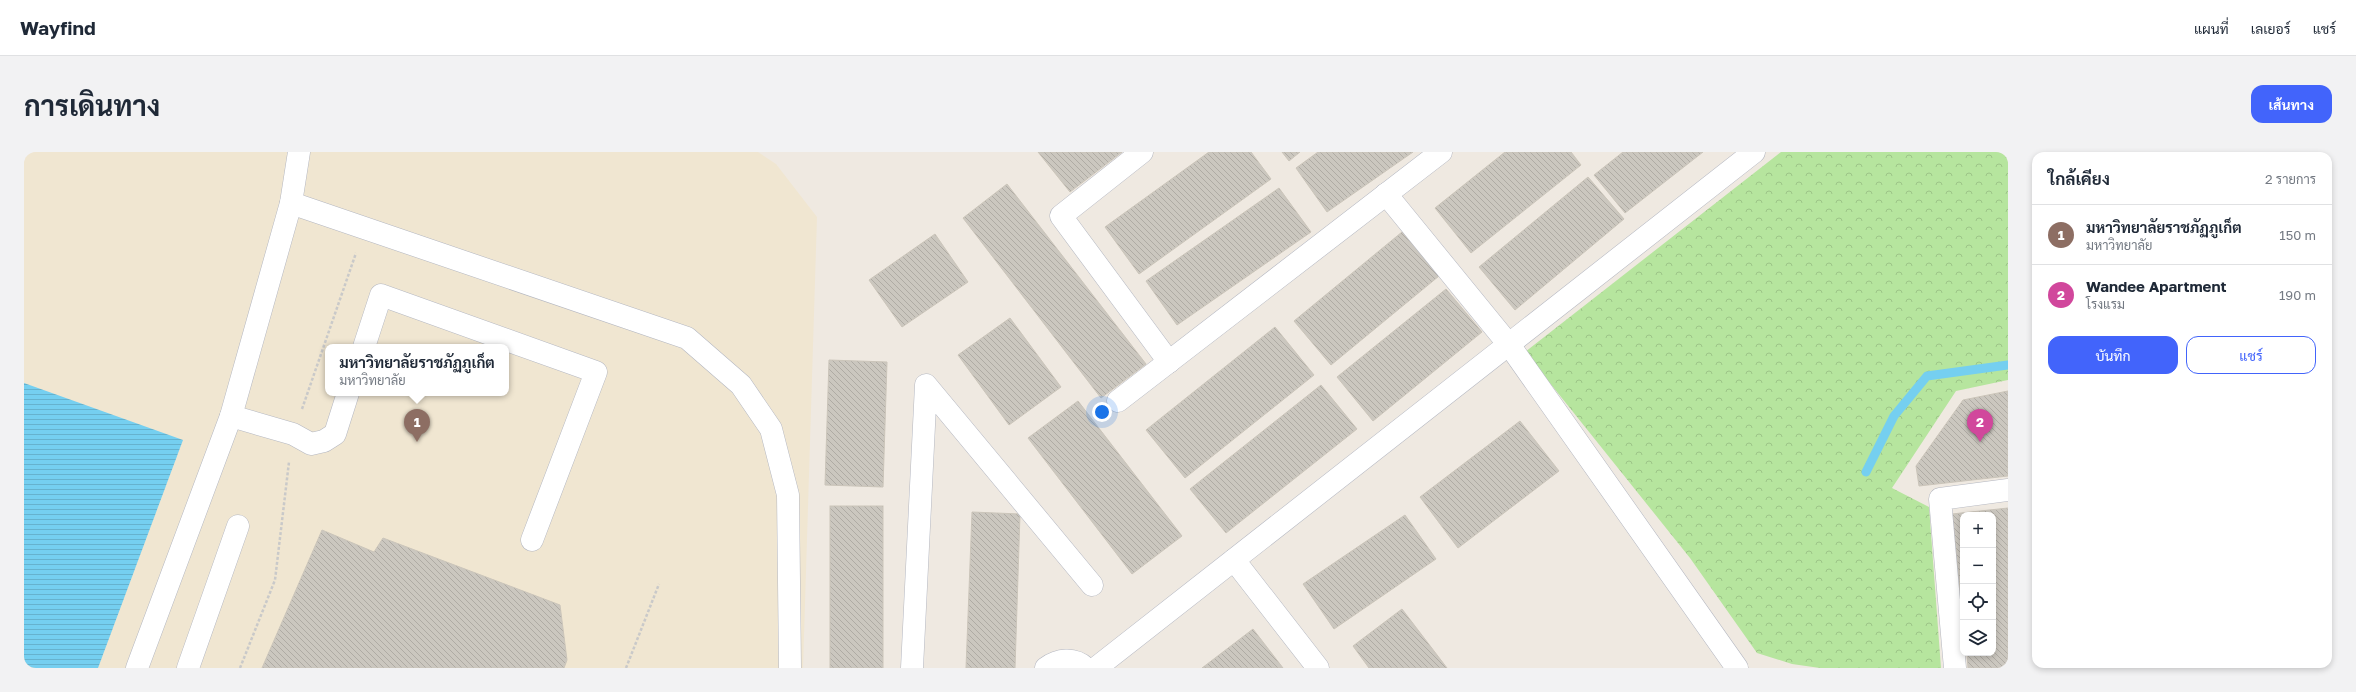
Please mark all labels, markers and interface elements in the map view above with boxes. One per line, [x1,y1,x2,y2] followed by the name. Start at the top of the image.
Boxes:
[20,16,96,39] text: Wayfind
[2194,20,2229,37] text: แผนที่
[2251,20,2291,37] text: เลเยอร์
[2313,20,2336,37] text: แชร์
[2251,85,2332,123] button: เส้นทาง
[24,89,160,122] text: การเดินทาง
[2048,168,2110,189] text: ใกล้เคียง
[2265,171,2316,187] text: 2 รายการ
[2086,218,2242,236] text: มหาวิทยาลัยราชภัฏภูเก็ต
[2058,227,2064,243] text: 1
[2279,227,2316,243] text: 150 m
[2086,237,2152,253] text: มหาวิทยาลัย
[2086,277,2226,295] text: Wandee Apartment
[2057,287,2065,303] text: 2
[2279,287,2316,303] text: 190 m
[2086,296,2125,312] text: โรงแรม
[2048,336,2178,374] button: บันทึก
[2186,336,2316,374] button: แชร์
[325,344,509,396] popup
[339,353,495,371] text: มหาวิทยาลัยราชภัฏภูเก็ต
[339,372,406,388] text: มหาวิทยาลัย
[1092,402,1112,422] your location
[404,409,430,442] pin: 1
[1967,409,1993,442] pin: 2
[1960,512,1996,656] map controls
[1960,512,1996,548] button: +
[1960,548,1996,584] button: −
[1960,584,1996,620] button: locate
[1960,620,1996,656] button: layers

